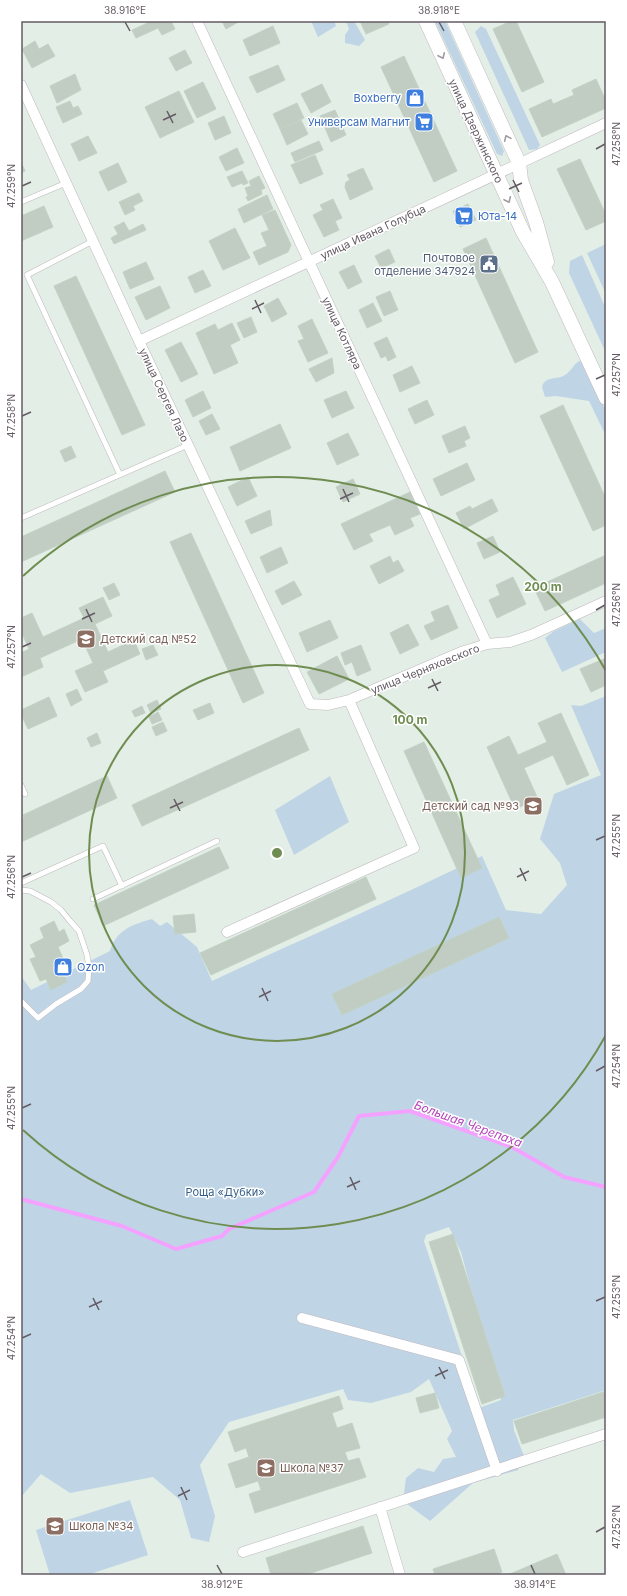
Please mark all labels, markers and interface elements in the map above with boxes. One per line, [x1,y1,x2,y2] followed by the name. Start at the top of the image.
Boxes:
[104,4,146,16] text: 38.916°E
[418,4,460,16] text: 38.918°E
[437,52,445,60] one-way arrow
[446,77,506,186] street label: улица Дзержинского
[404,87,426,109] shop icon: Boxberry
[353,91,401,105] place label: Boxberry
[413,111,435,133] supermarket icon: Универсам Магнит
[308,115,411,129] place label: Универсам Магнит
[610,122,622,166] text: 47.258°N
[504,135,512,142] one-way arrow
[5,164,17,208] text: 47.259°N
[503,196,511,203] one-way arrow
[318,201,428,263] street label: улица Ивана Голубца
[453,205,475,227] supermarket icon: Юта-14
[478,209,517,223] place label: Юта-14
[374,251,475,278] place label: Почтовое отделение 347924
[478,253,500,275] public building icon: Почтовое отделение 347924
[319,294,365,372] street label: улица Котляра
[136,346,192,445] street label: улица Сергея Лазо
[610,353,622,397] text: 47.257°N
[5,394,17,438] text: 47.258°N
[524,579,562,594] text: 200 m
[610,583,622,627] text: 47.256°N
[5,625,17,669] text: 47.257°N
[75,628,97,650] school or university icon: Детский сад №52
[100,632,197,646] place label: Детский сад №52
[369,641,482,697] street label: улица Черняховского
[392,712,428,727] text: 100 m
[522,795,544,817] school or university icon: Детский сад №93
[422,799,519,813] place label: Детский сад №93
[610,814,622,858] text: 47.255°N
[270,846,284,860] centre of rings
[5,855,17,899] text: 47.256°N
[52,956,74,978] shop icon: Ozon
[77,960,104,974] place label: Ozon
[610,1044,622,1088] text: 47.254°N
[5,1086,17,1130] text: 47.255°N
[412,1097,524,1150] water label: Большая Черепаха
[185,1185,265,1199] park label: Роща «Дубки»
[610,1275,622,1319] text: 47.253°N
[5,1316,17,1360] text: 47.254°N
[255,1457,277,1479] school or university icon: Школа №37
[280,1461,343,1475] place label: Школа №37
[610,1505,622,1549] text: 47.252°N
[44,1515,66,1537] school or university icon: Школа №34
[69,1519,133,1533] place label: Школа №34
[201,1578,243,1590] text: 38.912°E
[514,1578,556,1590] text: 38.914°E

